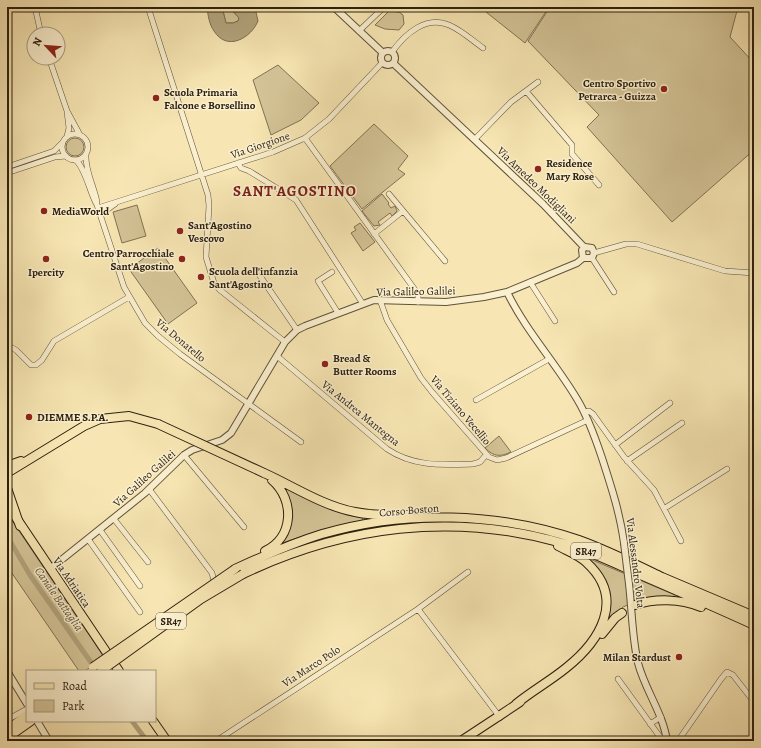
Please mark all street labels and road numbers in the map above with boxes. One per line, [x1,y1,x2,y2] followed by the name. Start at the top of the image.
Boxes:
[228,128,292,163] street label: Via Giorgione
[493,143,579,227] street label: Via Amedeo Modigliani
[375,283,456,300] street label: Via Galileo Galilei
[152,315,209,366] street label: Via Donatello
[426,372,495,449] street label: Via Tiziano Vecellio
[318,377,404,450] street label: Via Andrea Mantegna
[109,446,179,511] street label: Via Galileo Galilei
[379,500,440,521] street label: Corso Boston
[622,516,649,610] street label: Via Alessandro Volta
[571,543,601,559] road number: SR47
[49,553,94,611] street label: Via Adriatica
[156,613,186,629] road number: SR47
[278,642,344,691] street label: Via Marco Polo

